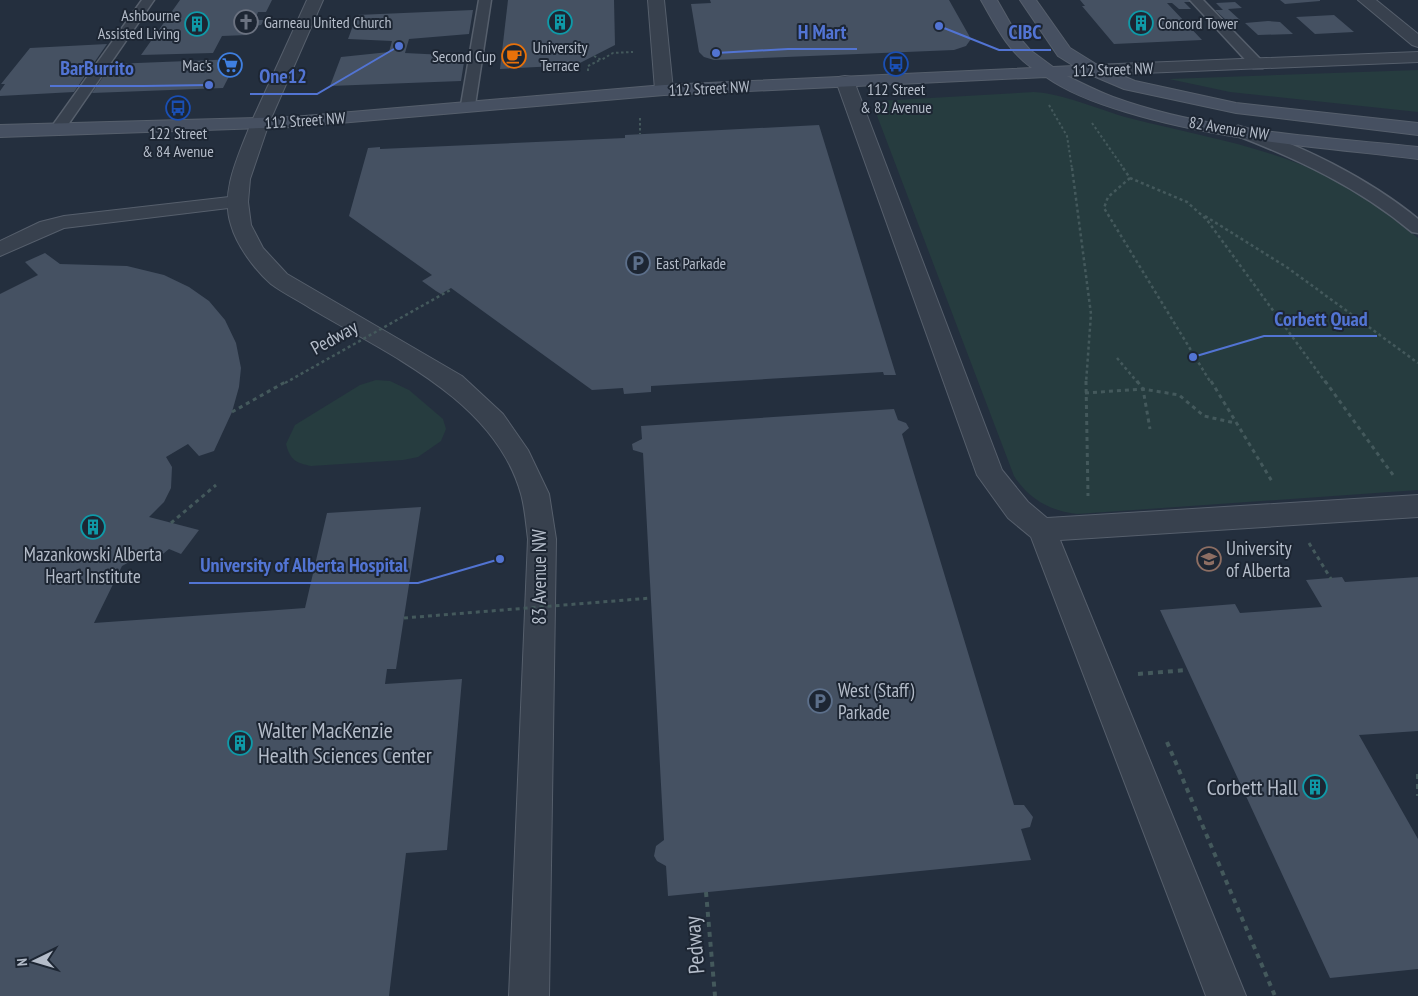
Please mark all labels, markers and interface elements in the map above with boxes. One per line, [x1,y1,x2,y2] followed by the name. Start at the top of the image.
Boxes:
[98,5,180,43] place label: Ashbourne Assisted Living
[233,9,259,35] church icon: Garneau United Church
[547,9,573,35] building icon: University Terrace
[1128,10,1154,36] building icon: Concord Tower
[184,11,210,37] building icon: Ashbourne Assisted Living
[264,12,392,32] place label: Garneau United Church
[1158,13,1239,33] place label: Concord Tower
[788,14,857,49] callout: H Mart
[999,15,1051,50] callout: CIBC
[798,19,846,45] text: H Mart
[1009,19,1041,45] text: CIBC
[532,37,588,75] place label: University Terrace
[501,43,527,69] cafe icon: Second Cup
[432,46,496,66] place label: Second Cup
[50,51,144,86] callout: BarBurrito
[883,51,909,77] bus stop icon: 112 Street & 82 Avenue
[217,52,243,78] supermarket icon: Mac's
[60,55,134,81] text: BarBurrito
[182,55,212,75] place label: Mac's
[1072,58,1154,80] street label: 112 Street NW
[250,59,317,94] callout: One12
[259,63,307,89] text: One12
[668,76,750,100] street label: 112 Street NW
[860,79,932,117] place label: 112 Street & 82 Avenue
[165,95,191,121] bus stop icon: 122 Street & 84 Avenue
[264,107,346,133] street label: 112 Street NW
[1188,112,1271,144] street label: 82 Avenue NW
[142,123,214,161] place label: 122 Street & 84 Avenue
[625,250,651,276] parking icon: East Parkade
[656,253,726,273] place label: East Parkade
[1264,301,1377,336] callout: Corbett Quad
[1274,306,1368,332] text: Corbett Quad
[306,314,362,360] street label: Pedway
[80,514,106,540] building icon: Mazankowski Alberta Heart Institute
[527,529,551,625] street label: 83 Avenue NW
[1226,536,1292,582] place label: University of Alberta
[24,542,162,588] place label: Mazankowski Alberta Heart Institute
[1196,546,1222,572] school or university icon: University of Alberta
[189,548,418,583] callout: University of Alberta Hospital
[200,552,408,578] text: University of Alberta Hospital
[838,678,915,724] place label: West (Staff) Parkade
[807,688,833,714] parking icon: West (Staff) Parkade
[258,716,432,769] place label: Walter MacKenzie Health Sciences Center
[227,730,253,756] building icon: Walter MacKenzie Health Sciences Center
[1207,773,1299,801] place label: Corbett Hall
[1302,774,1328,800] building icon: Corbett Hall
[677,914,710,975] street label: Pedway
[10,936,60,986] north arrow
[13,958,31,967] text: N

